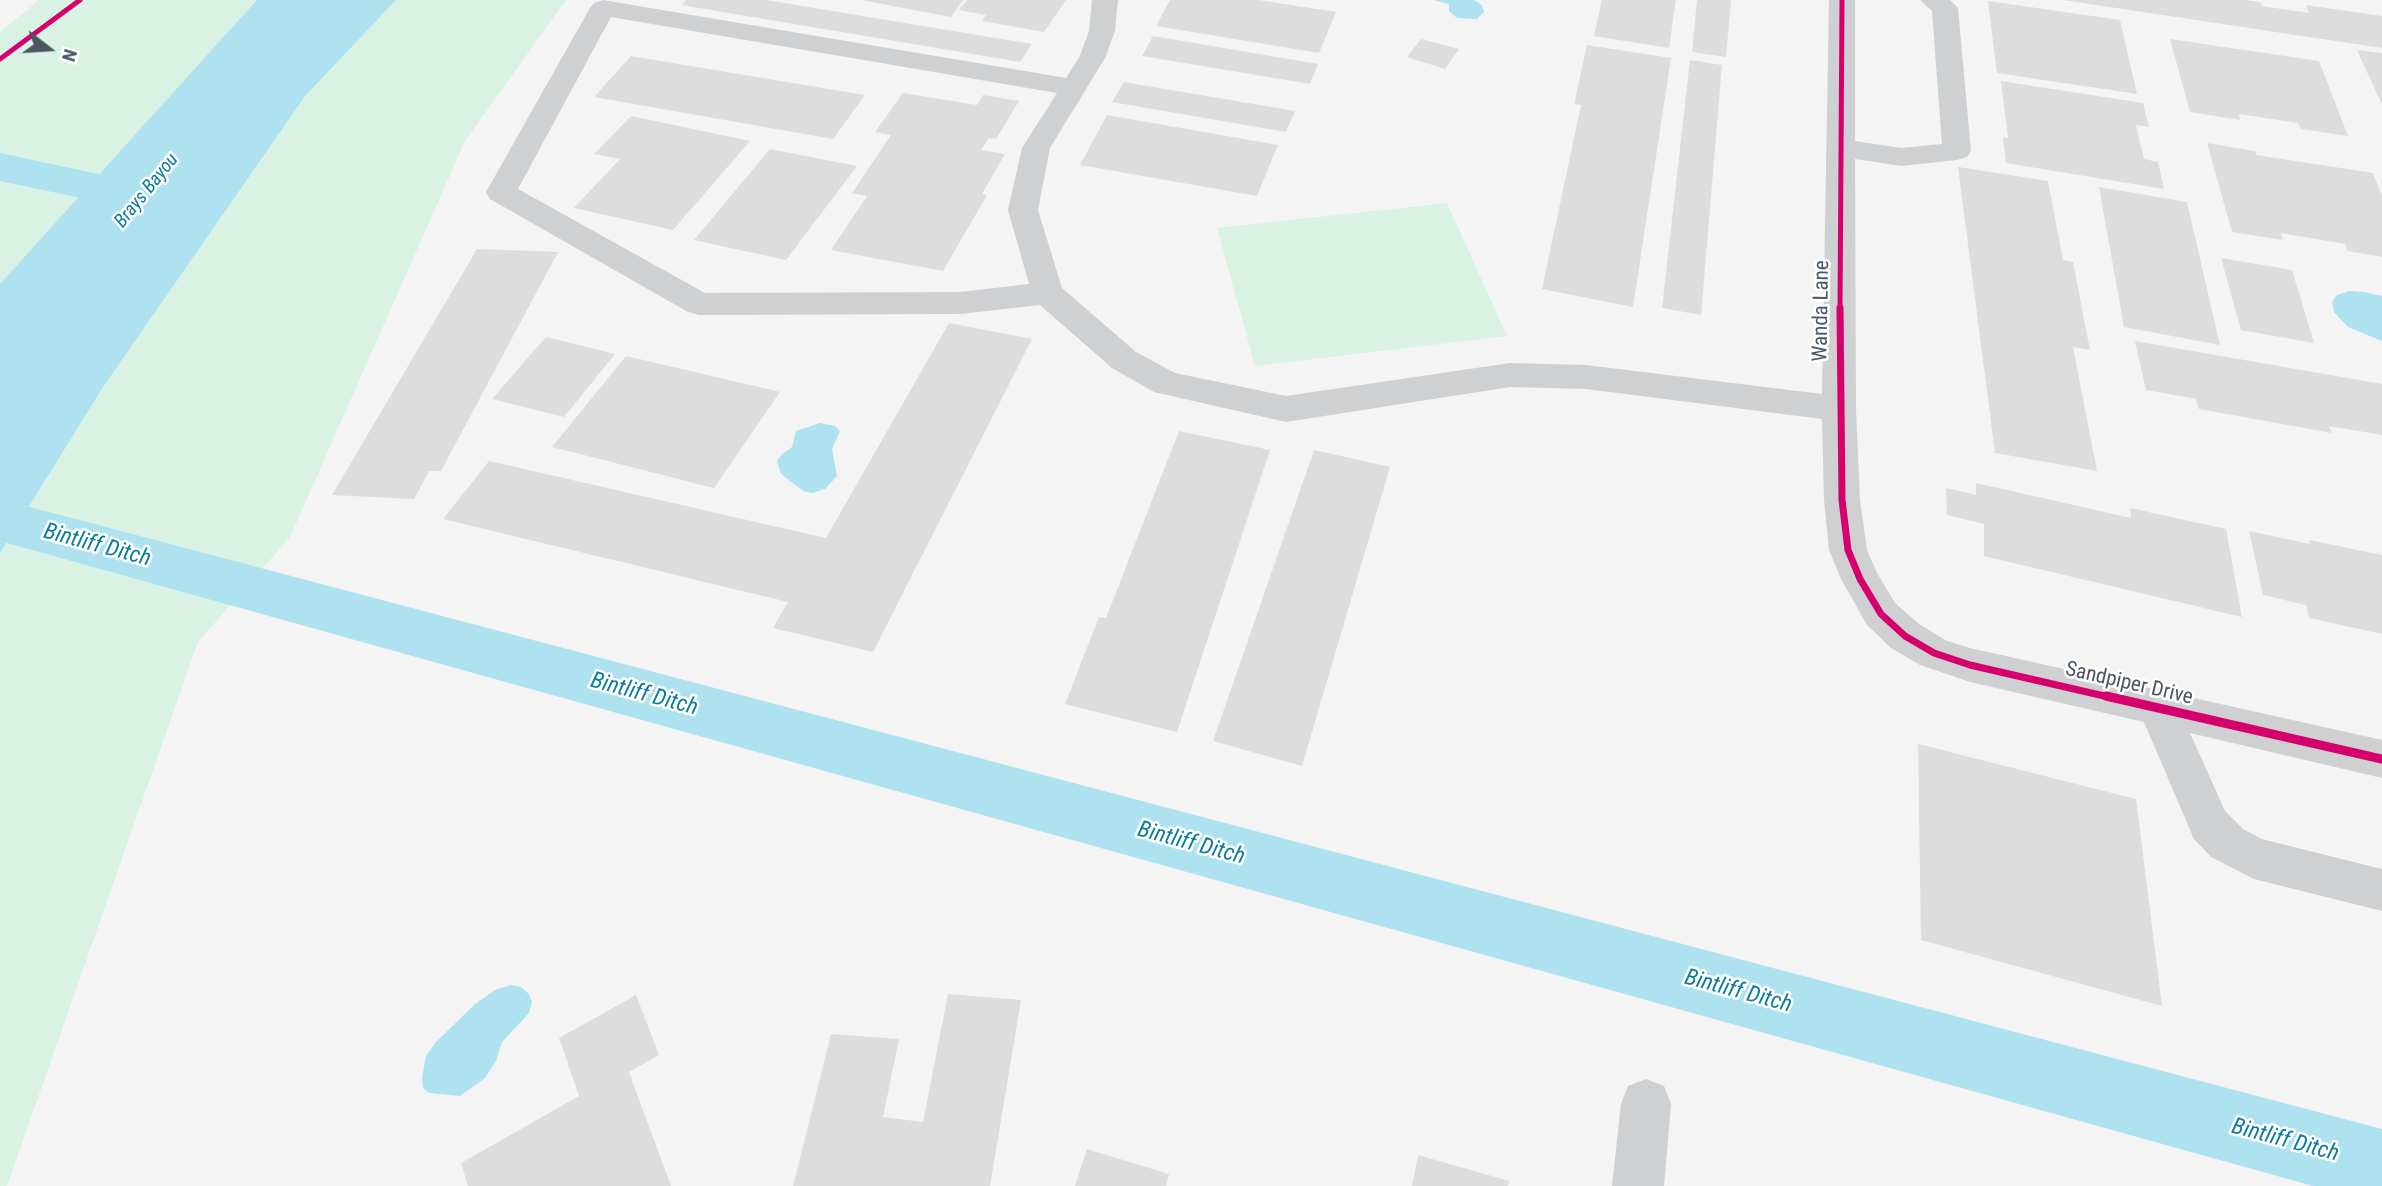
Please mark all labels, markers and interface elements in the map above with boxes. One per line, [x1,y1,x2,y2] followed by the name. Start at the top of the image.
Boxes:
[14,14,84,84] north arrow
[57,46,82,64] text: N
[110,149,184,233] water label: Brays Bayou
[1809,260,1835,362] street label: Wanda Lane
[40,518,154,574] water label: Bintliff Ditch
[2063,657,2195,711] street label: Sandpiper Drive
[587,667,701,723] water label: Bintliff Ditch
[1134,816,1248,872] water label: Bintliff Ditch
[1681,964,1795,1020] water label: Bintliff Ditch
[2228,1113,2342,1169] water label: Bintliff Ditch

